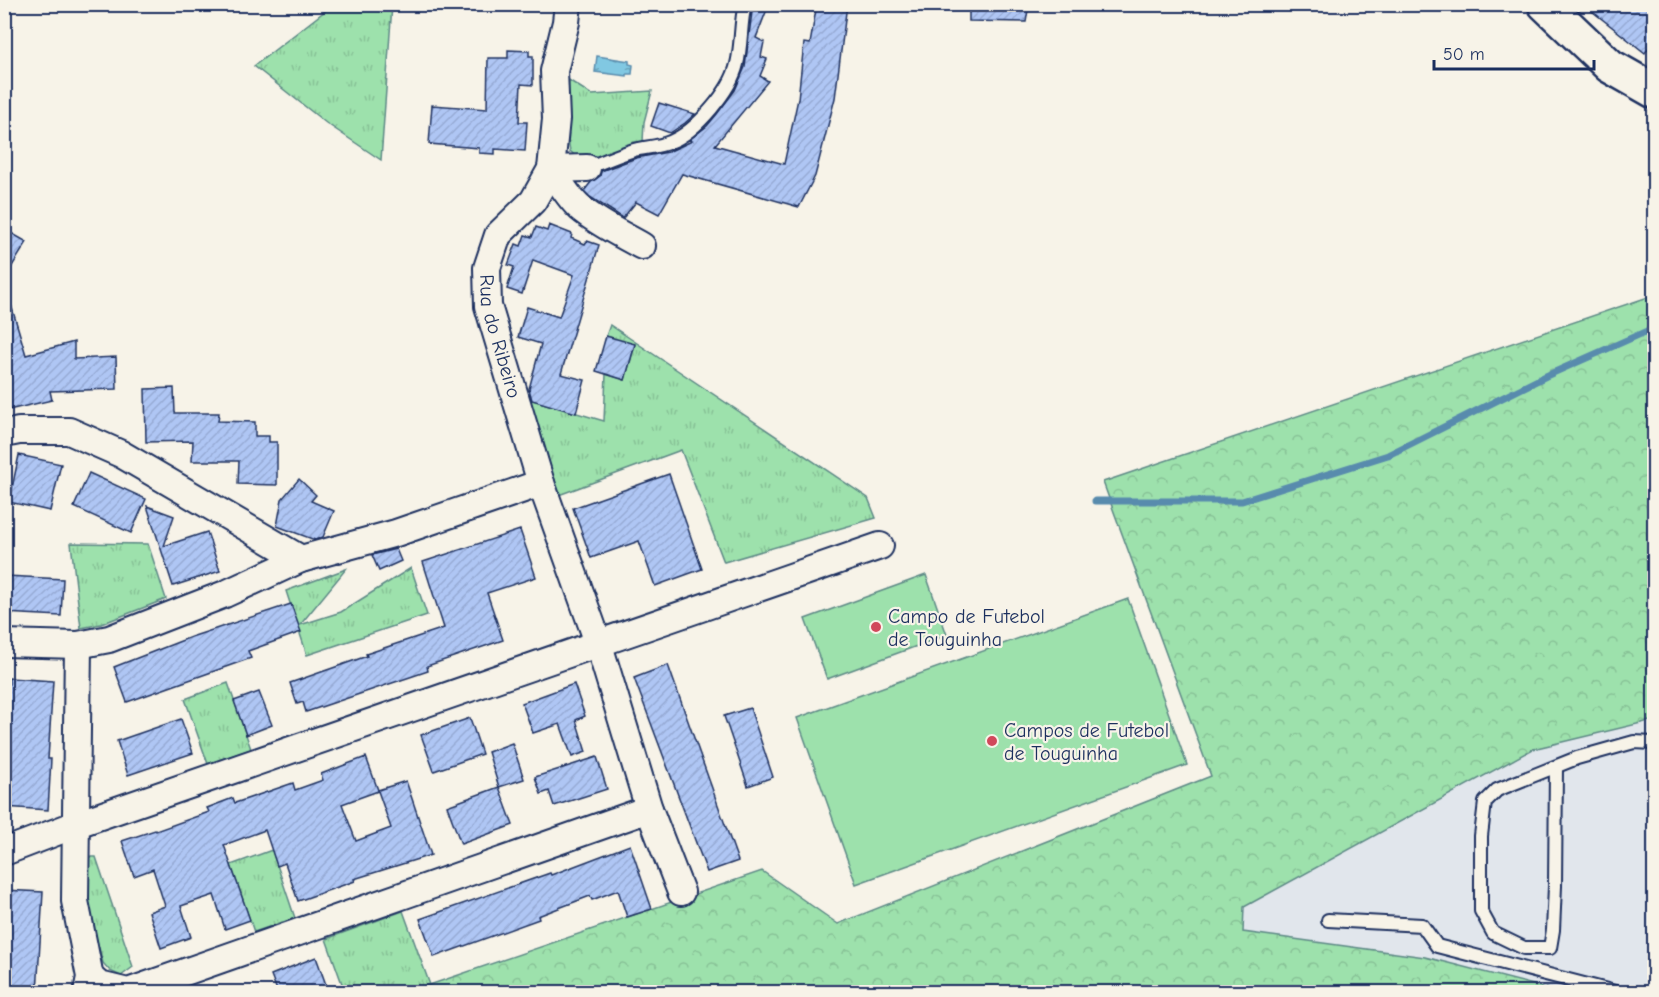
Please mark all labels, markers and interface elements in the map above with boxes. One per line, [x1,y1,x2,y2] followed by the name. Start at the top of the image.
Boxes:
[1434,33,1594,71] scale bar
[1443,44,1485,65] text: 50 m
[476,274,526,401] street label: Rua do Ribeiro
[888,605,1045,651] place label: Campo de Futebol de Touguinha
[869,620,883,634] marker: Campo de Futebol de Touguinha
[1004,719,1169,765] place label: Campos de Futebol de Touguinha
[985,734,999,748] marker: Campos de Futebol de Touguinha

